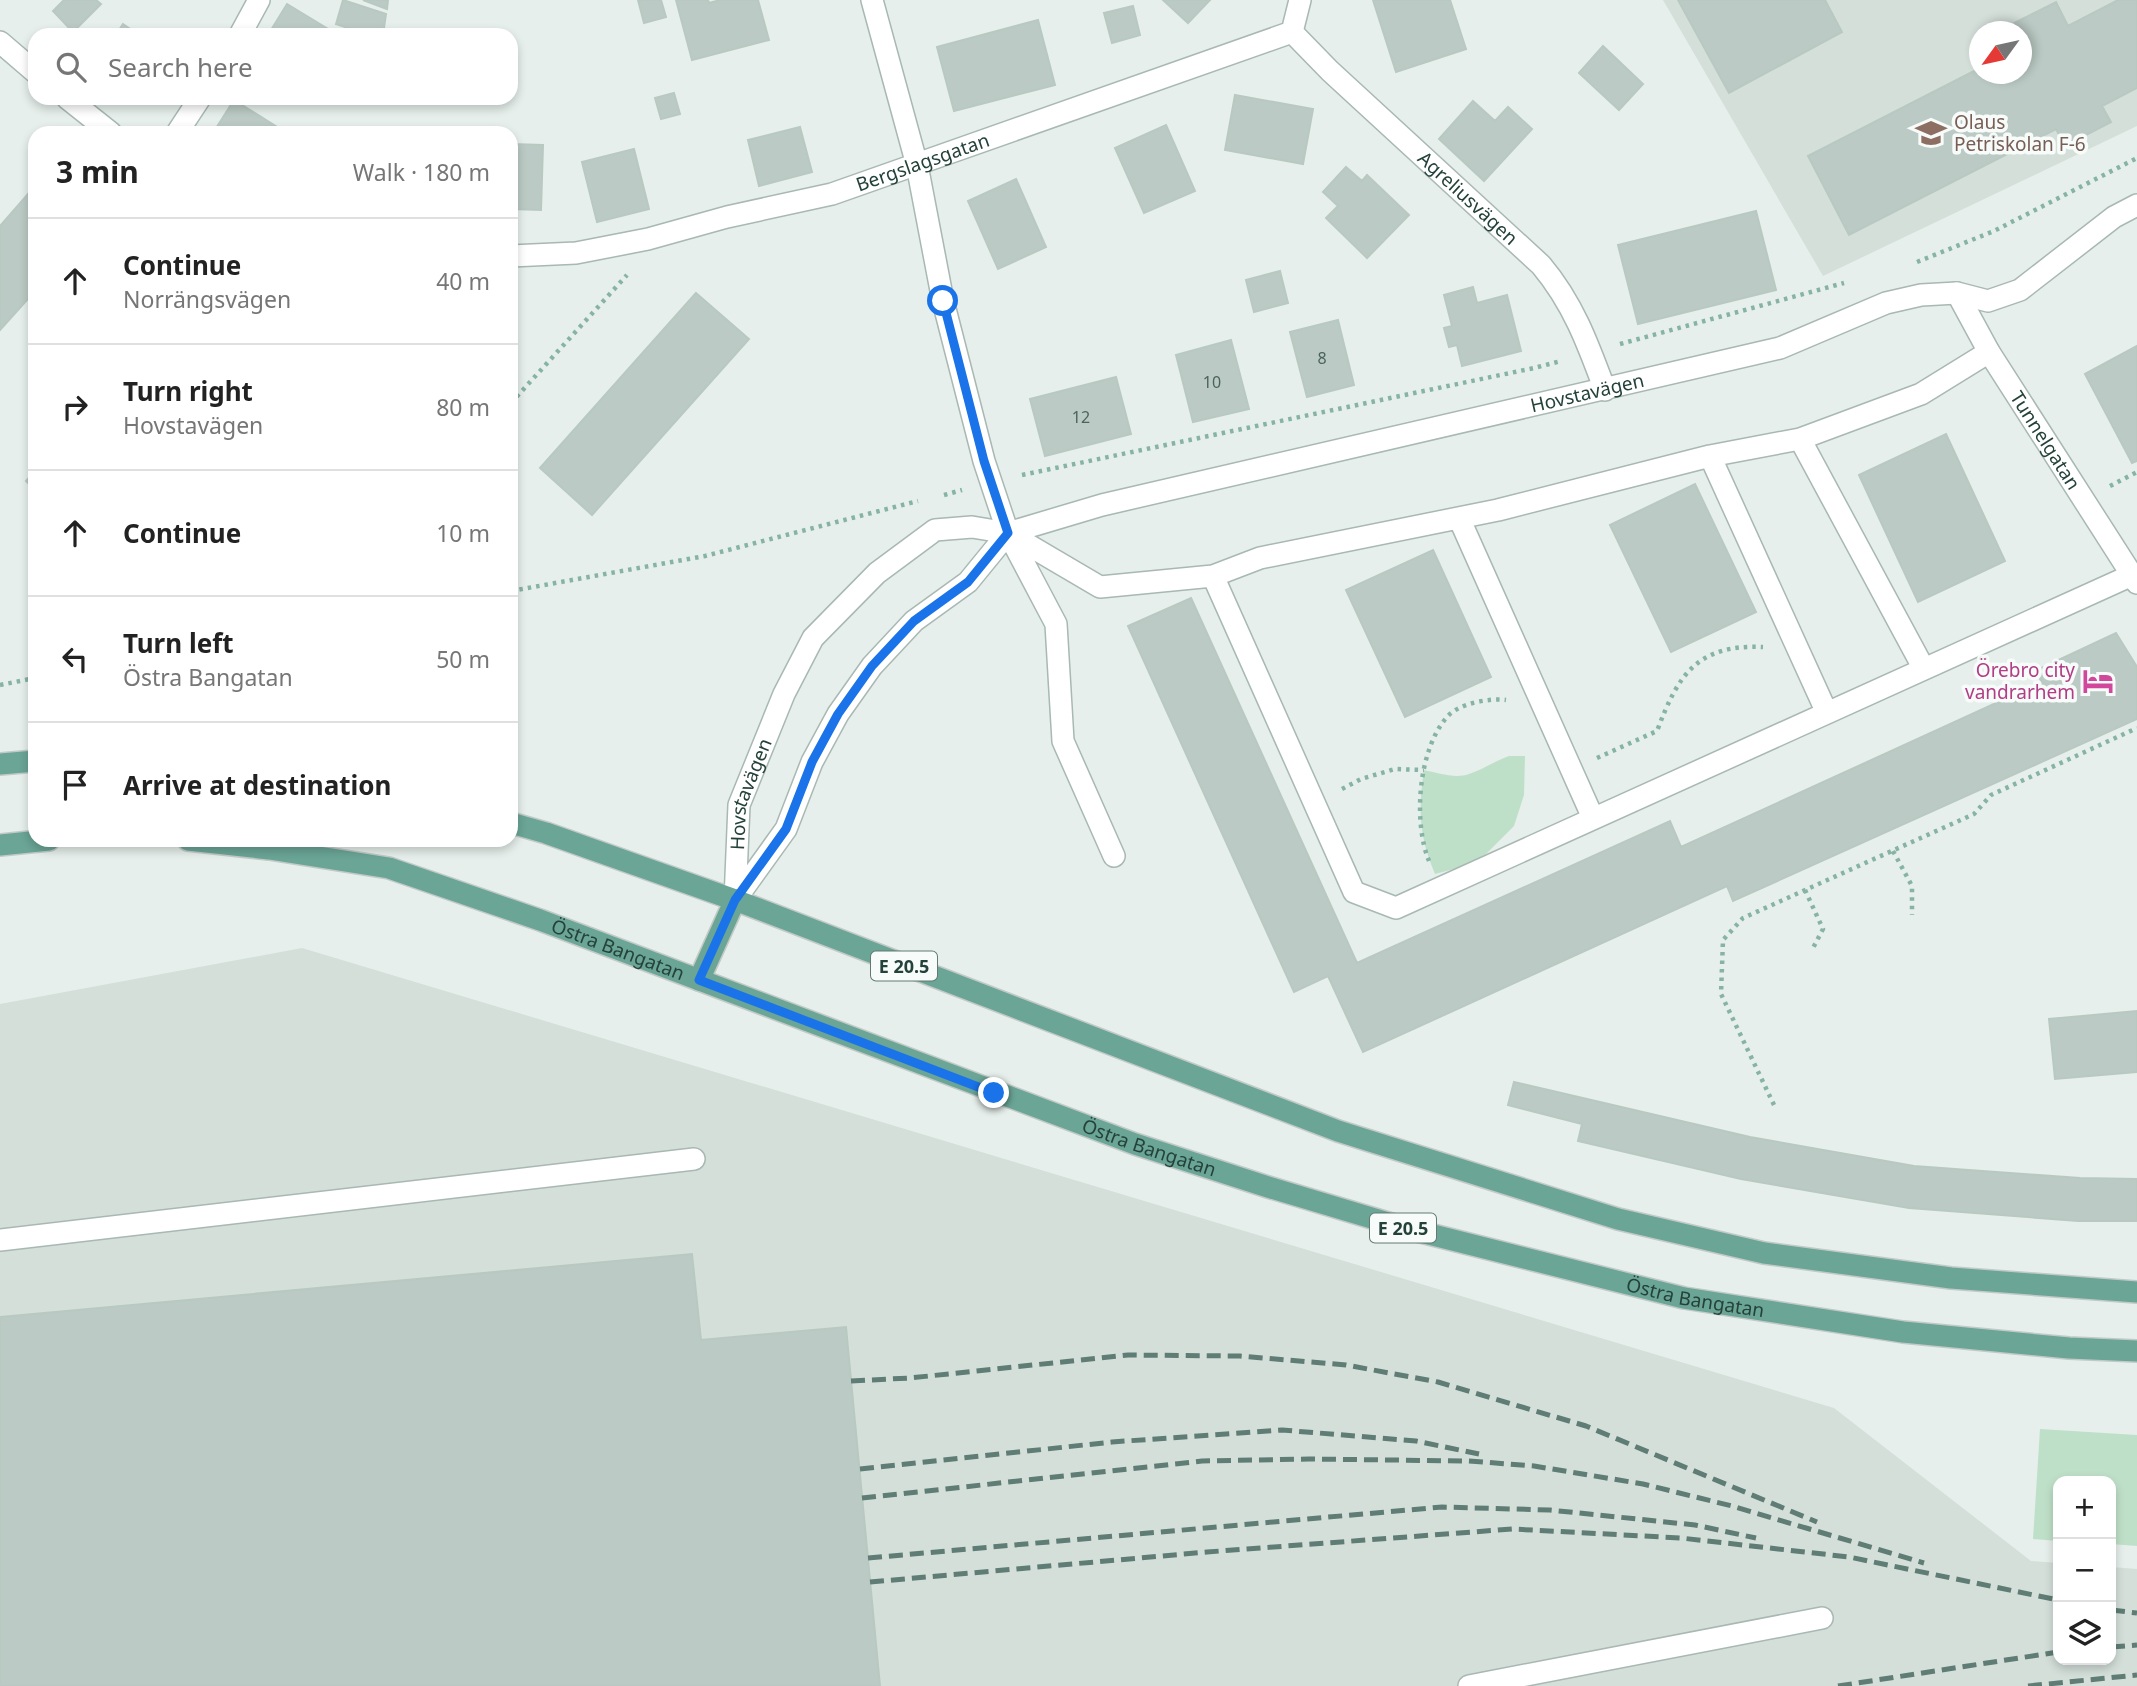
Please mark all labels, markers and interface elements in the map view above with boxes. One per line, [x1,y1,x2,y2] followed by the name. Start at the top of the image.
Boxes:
[1969,21,2032,84] north arrow
[28,28,518,105] search box
[52,48,90,86] icon: search
[108,49,253,85] text: Search here
[1954,109,2086,157] place label: Olaus Petriskolan F-6
[1914,116,1948,150] school or university icon: Olaus Petriskolan F-6
[852,127,993,198] street label: Bergslagsgatan
[1412,145,1524,251] street label: Agreliusvägen
[56,151,139,192] text: 3 min
[353,156,490,188] text: Walk · 180 m
[123,247,241,283] text: Continue
[56,262,94,300] icon: ahead
[436,265,490,297] text: 40 m
[123,283,291,315] text: Norrängsvägen
[927,285,958,316] route start
[1317,347,1327,369] house number: 8
[1528,367,1647,418] street label: Hovstavägen
[1203,371,1221,393] house number: 10
[123,373,253,409] text: Turn right
[2004,386,2087,495] street label: Tunnelgatan
[56,388,94,426] icon: right
[436,391,490,423] text: 80 m
[1072,406,1090,428] house number: 12
[123,409,263,441] text: Hovstavägen
[56,514,94,552] icon: ahead
[123,515,241,551] text: Continue
[436,517,490,549] text: 10 m
[123,625,234,661] text: Turn left
[56,640,94,678] icon: left
[436,643,490,675] text: 50 m
[1965,657,2075,705] place label: Örebro city vandrarhem
[123,661,293,693] text: Östra Bangatan
[2081,664,2115,698] hotel icon: Örebro city vandrarhem
[724,734,778,851] street label: Hovstavägen
[56,766,94,804] icon: arrive
[123,767,392,803] text: Arrive at destination
[548,912,688,986] street label: Östra Bangatan
[871,951,937,981] road number: E 20.5
[978,1077,1009,1108] route end
[1078,1112,1220,1182] street label: Östra Bangatan
[1370,1213,1436,1242] road number: E 20.5
[1624,1271,1766,1323] street label: Östra Bangatan
[2053,1476,2116,1665] map controls
[2053,1476,2116,1539] button: +
[2053,1539,2116,1602] button: −
[2053,1602,2116,1665] button: layers

